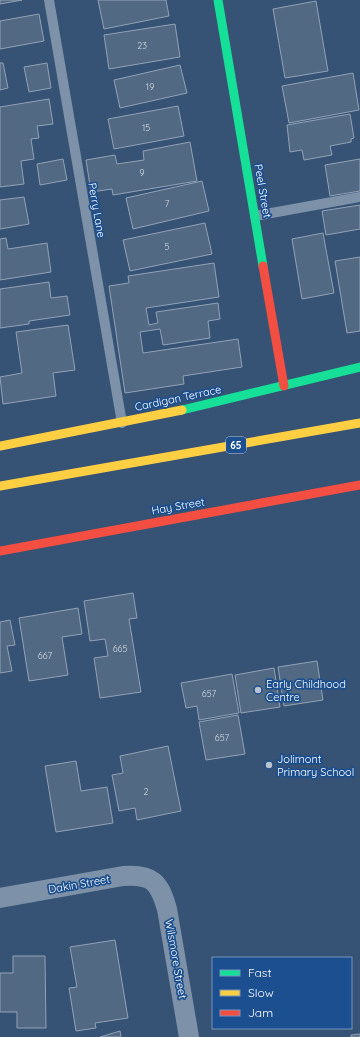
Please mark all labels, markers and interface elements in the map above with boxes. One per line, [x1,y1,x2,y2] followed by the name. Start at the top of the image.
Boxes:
[137,40,147,51] house number: 23
[146,81,154,92] house number: 19
[142,122,150,133] house number: 15
[251,163,275,219] street label: Peel Street
[139,167,145,178] house number: 9
[85,181,109,239] street label: Perry Lane
[165,198,170,209] house number: 7
[165,241,170,252] house number: 5
[133,382,223,414] street label: Cardigan Terrace
[226,437,246,453] road number: 65
[150,494,206,518] street label: Hay Street
[113,643,127,654] house number: 665
[38,650,53,661] house number: 667
[266,677,346,704] place label: Early Childhood Centre
[253,685,263,695] marker: Early Childhood Centre
[202,688,217,699] house number: 657
[215,732,230,743] house number: 657
[277,752,354,779] place label: Jolimont Primary School
[264,760,274,770] marker: Jolimont Primary School
[144,786,149,797] house number: 2
[47,872,111,896] street label: Dakin Street
[162,918,190,1000] street label: Wilsmore Street
[212,957,352,1029] legend
[248,965,272,980] text: Fast
[248,985,274,1000] text: Slow
[248,1005,273,1020] text: Jam

